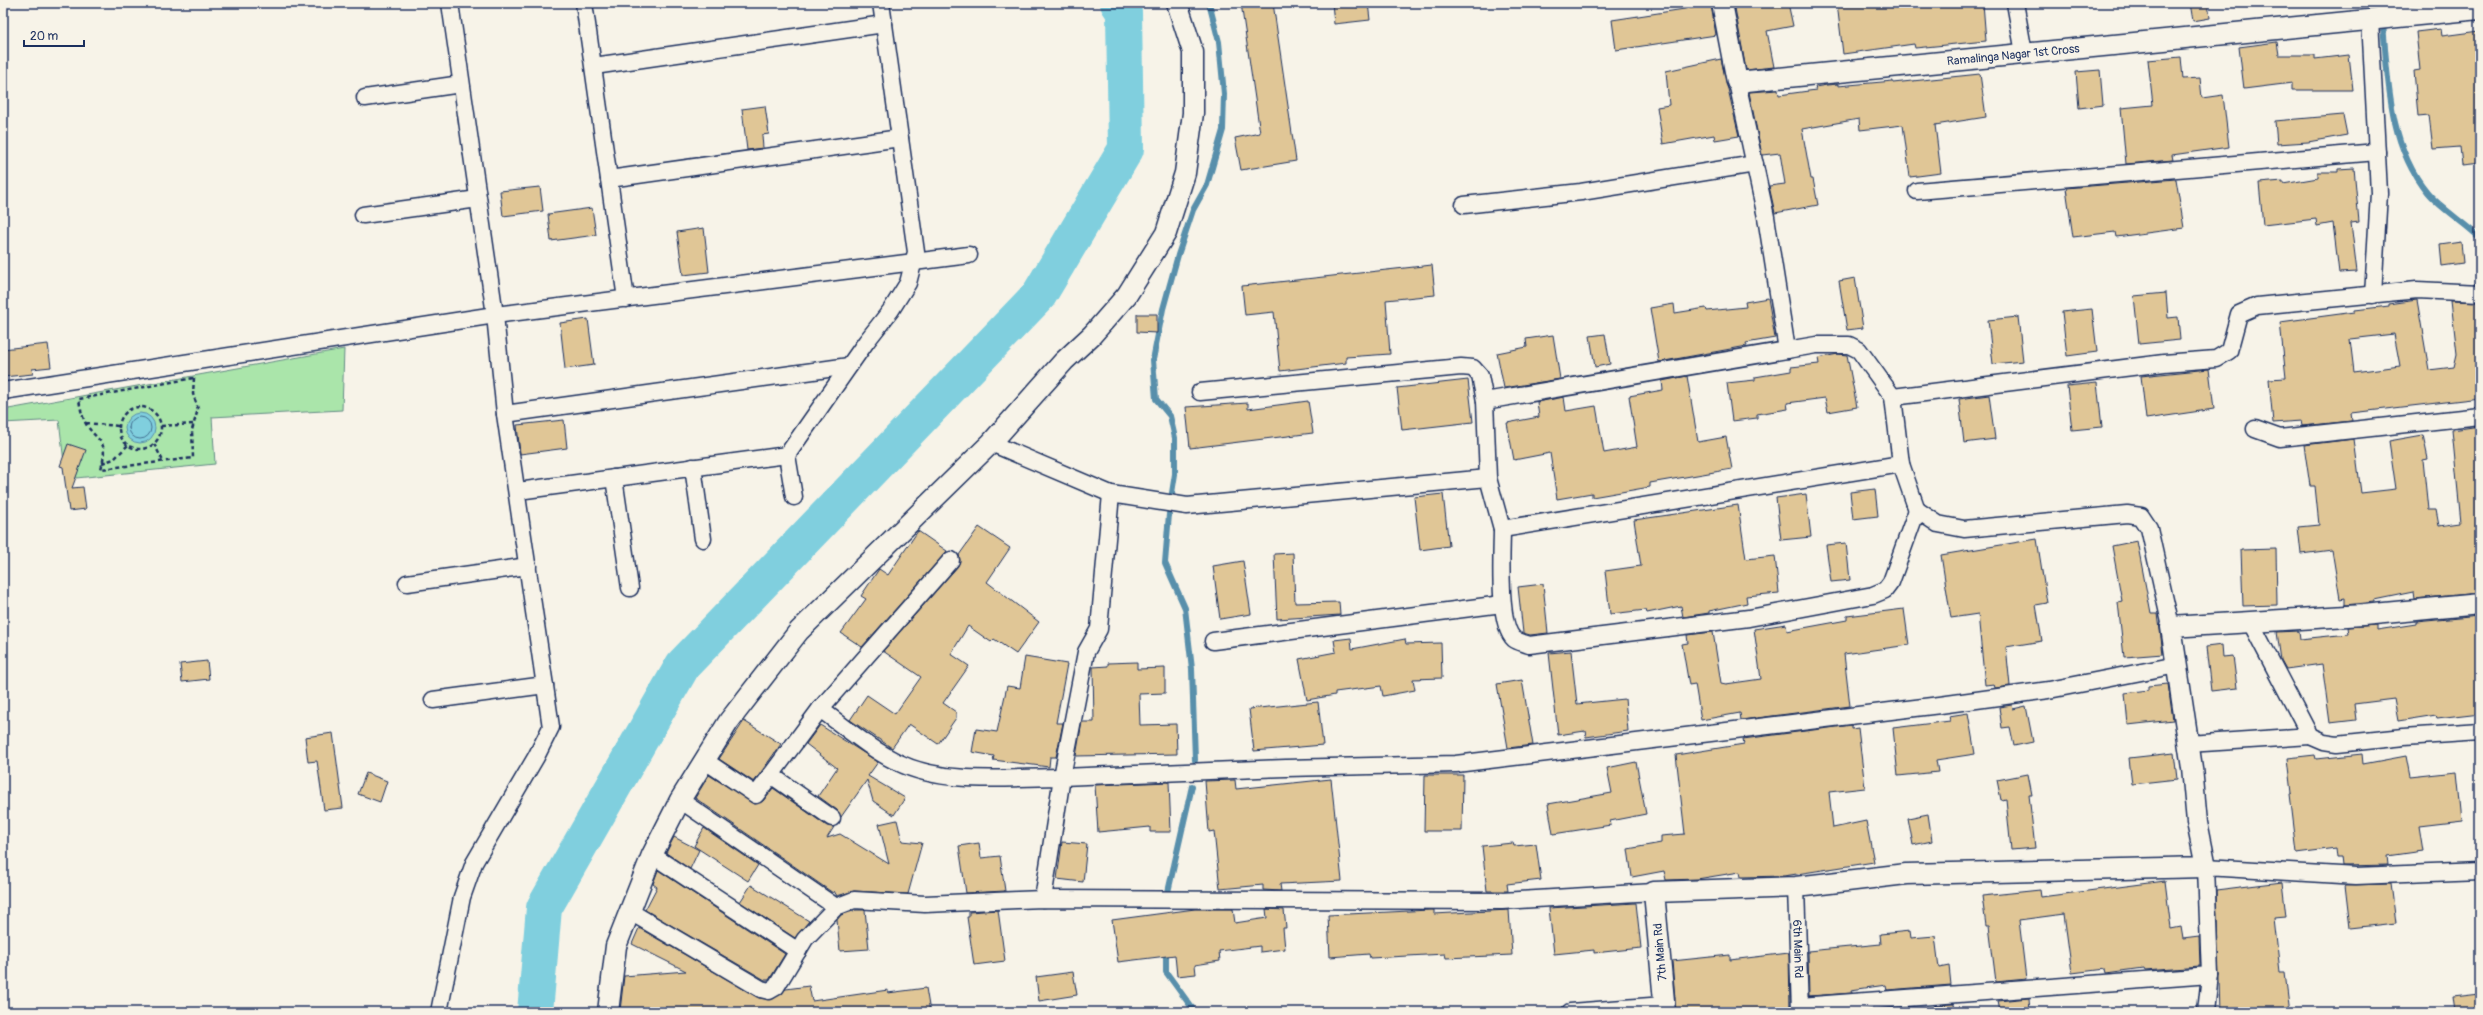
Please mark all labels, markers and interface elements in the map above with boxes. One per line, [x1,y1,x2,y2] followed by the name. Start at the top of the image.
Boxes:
[24,22,84,48] scale bar
[30,29,59,44] text: 20 m
[1946,41,2081,69] street label: Ramalinga Nagar 1st Cross
[1789,919,1806,979] street label: 6th Main Rd
[1650,922,1670,981] street label: 7th Main Rd

